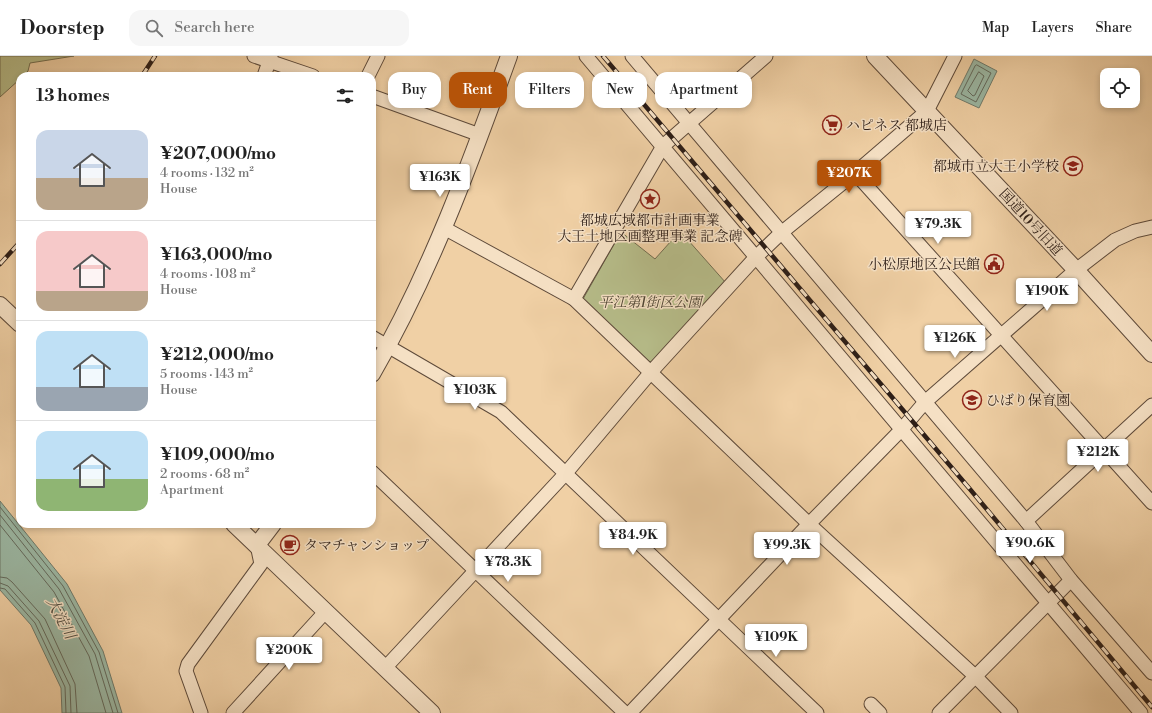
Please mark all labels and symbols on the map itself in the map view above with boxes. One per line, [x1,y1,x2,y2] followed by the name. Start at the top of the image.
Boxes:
[821,114,843,136] supermarket icon: ハピネス 都城店
[846,117,947,135] place label: ハピネス 都城店
[1062,155,1084,177] school or university icon: 都城市立大王小学校
[933,158,1059,176] place label: 都城市立大王小学校
[821,160,877,194] pin: ¥207K
[412,164,468,198] pin: ¥163K
[995,186,1066,260] street label: 国道10号旧道
[639,188,661,210] place icon: 都城広域都市計画事業 大王土地区画整理事業 記念碑
[905,211,971,245] pin: ¥79.3K
[558,212,742,246] place label: 都城広域都市計画事業 大王土地区画整理事業 記念碑
[983,253,1005,275] public building icon: 小松原地区公民館
[868,256,980,274] place label: 小松原地区公民館
[1019,278,1075,312] pin: ¥190K
[598,294,704,312] park label: 平江第1街区公園
[927,325,983,359] pin: ¥126K
[447,377,503,411] pin: ¥103K
[961,389,983,411] school or university icon: ひばり保育園
[986,392,1070,410] place label: ひばり保育園
[1070,439,1126,473] pin: ¥212K
[600,522,666,556] pin: ¥84.9K
[997,530,1063,564] pin: ¥90.6K
[754,532,820,566] pin: ¥99.3K
[279,534,301,556] cafe icon: タマチャンショップ
[304,537,429,555] place label: タマチャンショップ
[475,549,541,583] pin: ¥78.3K
[42,594,80,644] water label: 大淀川
[748,624,804,658] pin: ¥109K
[261,637,317,671] pin: ¥200K

